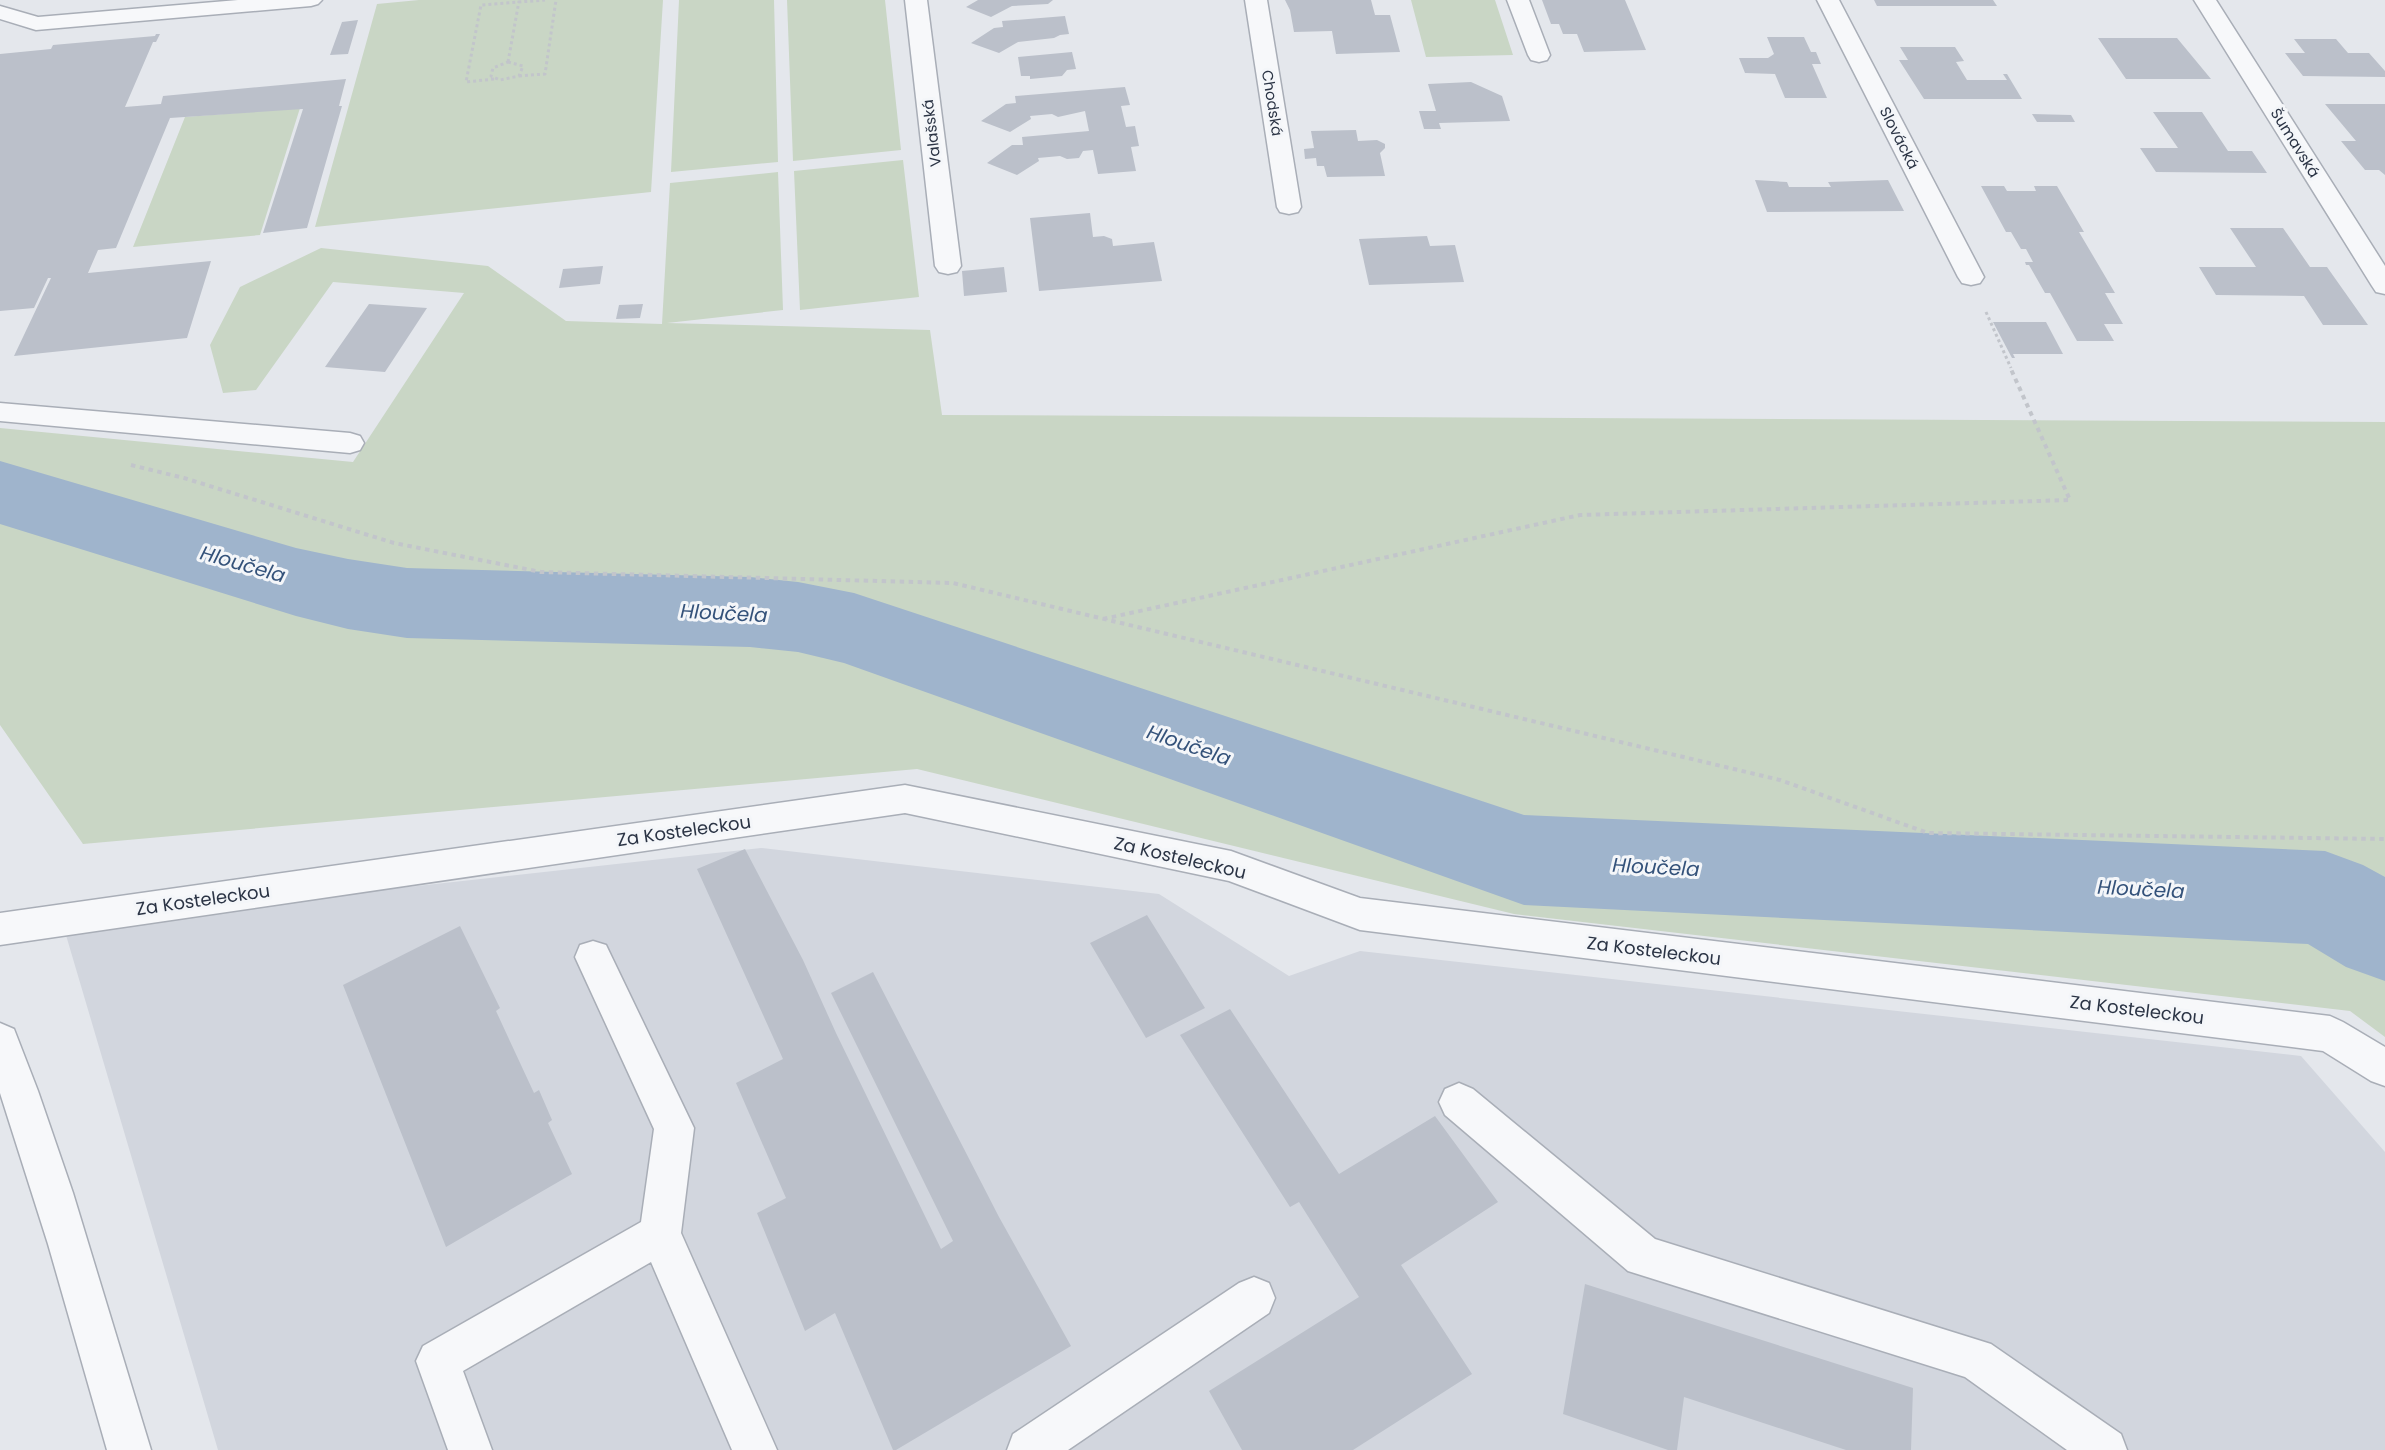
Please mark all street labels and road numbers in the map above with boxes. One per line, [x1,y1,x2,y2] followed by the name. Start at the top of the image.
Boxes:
[1257,68,1288,137] street label: Chodská
[917,98,946,168] street label: Valašská
[1875,103,1924,173] street label: Slovácká
[2266,104,2325,181] street label: Šumavská
[615,809,752,852] street label: Za Kosteleckou
[1112,830,1249,885] street label: Za Kosteleckou
[134,878,271,921] street label: Za Kosteleckou
[1586,930,1723,971] street label: Za Kosteleckou
[2069,989,2206,1030] street label: Za Kosteleckou

